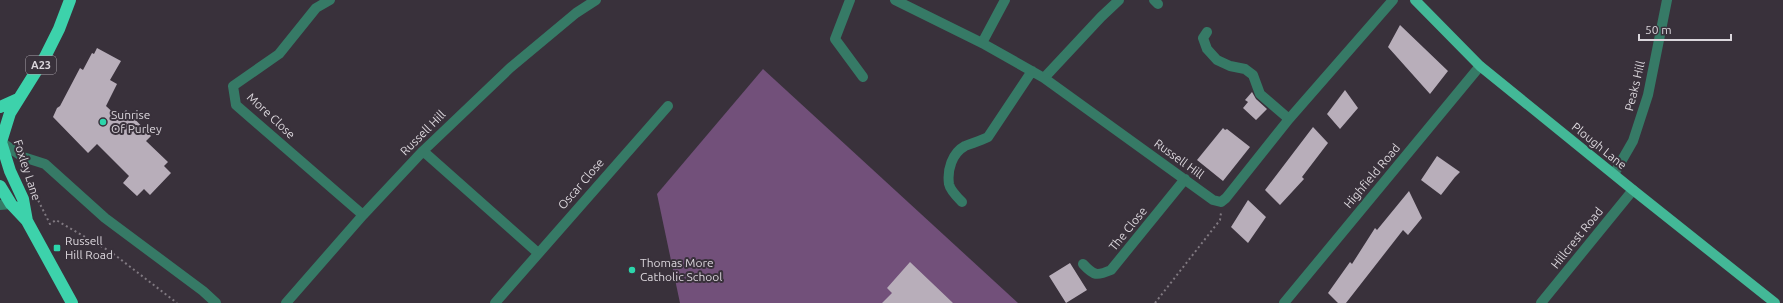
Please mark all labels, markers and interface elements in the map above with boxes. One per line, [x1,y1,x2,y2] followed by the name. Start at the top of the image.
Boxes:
[1639,16,1731,42] scale bar
[1645,23,1672,36] text: 50 m
[26,56,56,74] road number: A23
[1622,59,1647,112] street label: Peaks Hill
[245,90,298,141] street label: More Close
[111,108,162,135] place label: Sunrise Of Purley
[398,108,448,158] street label: Russell Hill
[98,117,108,127] marker: Sunrise Of Purley
[1569,120,1629,172] street label: Plough Lane
[1152,136,1207,181] street label: Russell Hill
[12,138,43,202] street label: Foxley Lane
[1341,141,1402,210] street label: Highfield Road
[555,156,606,212] street label: Oscar Close
[1106,204,1149,253] street label: The Close
[1548,205,1605,271] street label: Hillcrest Road
[65,234,113,261] place label: Russell Hill Road
[52,243,62,253] marker: Russell Hill Road
[640,256,722,283] place label: Thomas More Catholic School
[627,265,637,275] marker: Thomas More Catholic School

